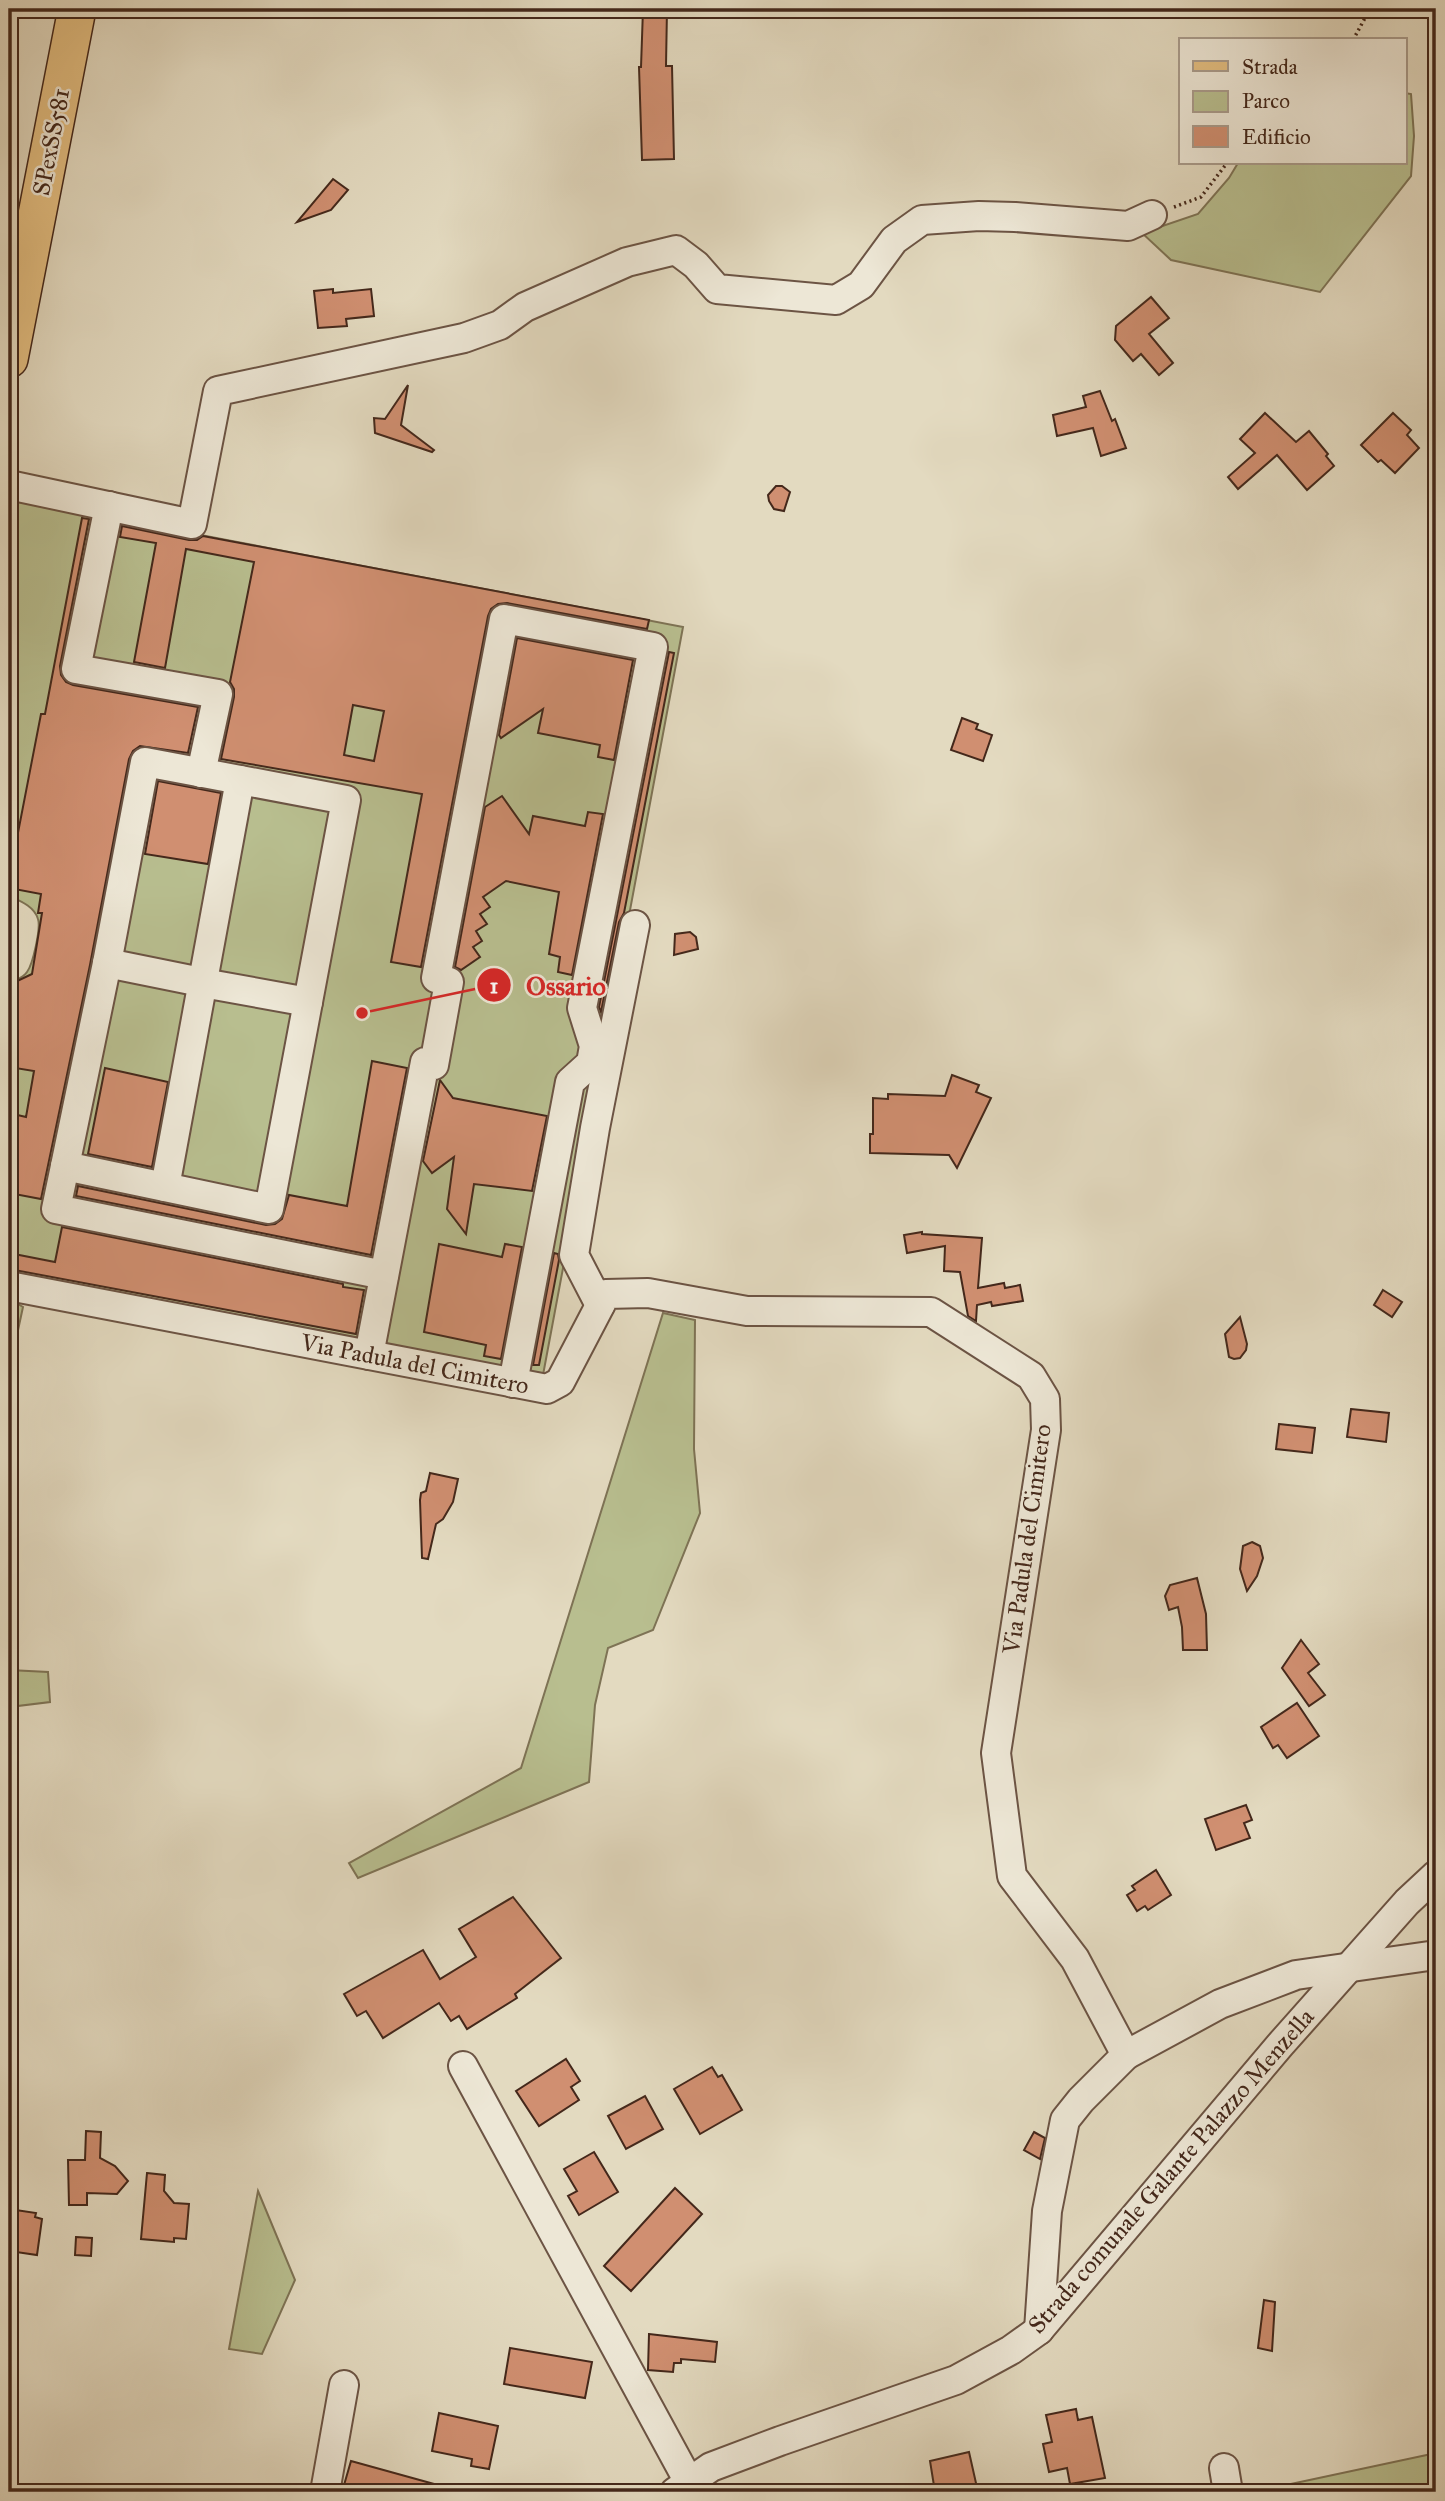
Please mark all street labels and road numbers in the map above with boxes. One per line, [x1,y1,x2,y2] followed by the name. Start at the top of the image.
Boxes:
[26,86,76,198] street label: SPexSS581
[297,1327,532,1401] street label: Via Padula del Cimitero
[996,1422,1058,1657] street label: Via Padula del Cimitero
[1022,2002,1321,2340] street label: Strada comunale Galante Palazzo Menzella

